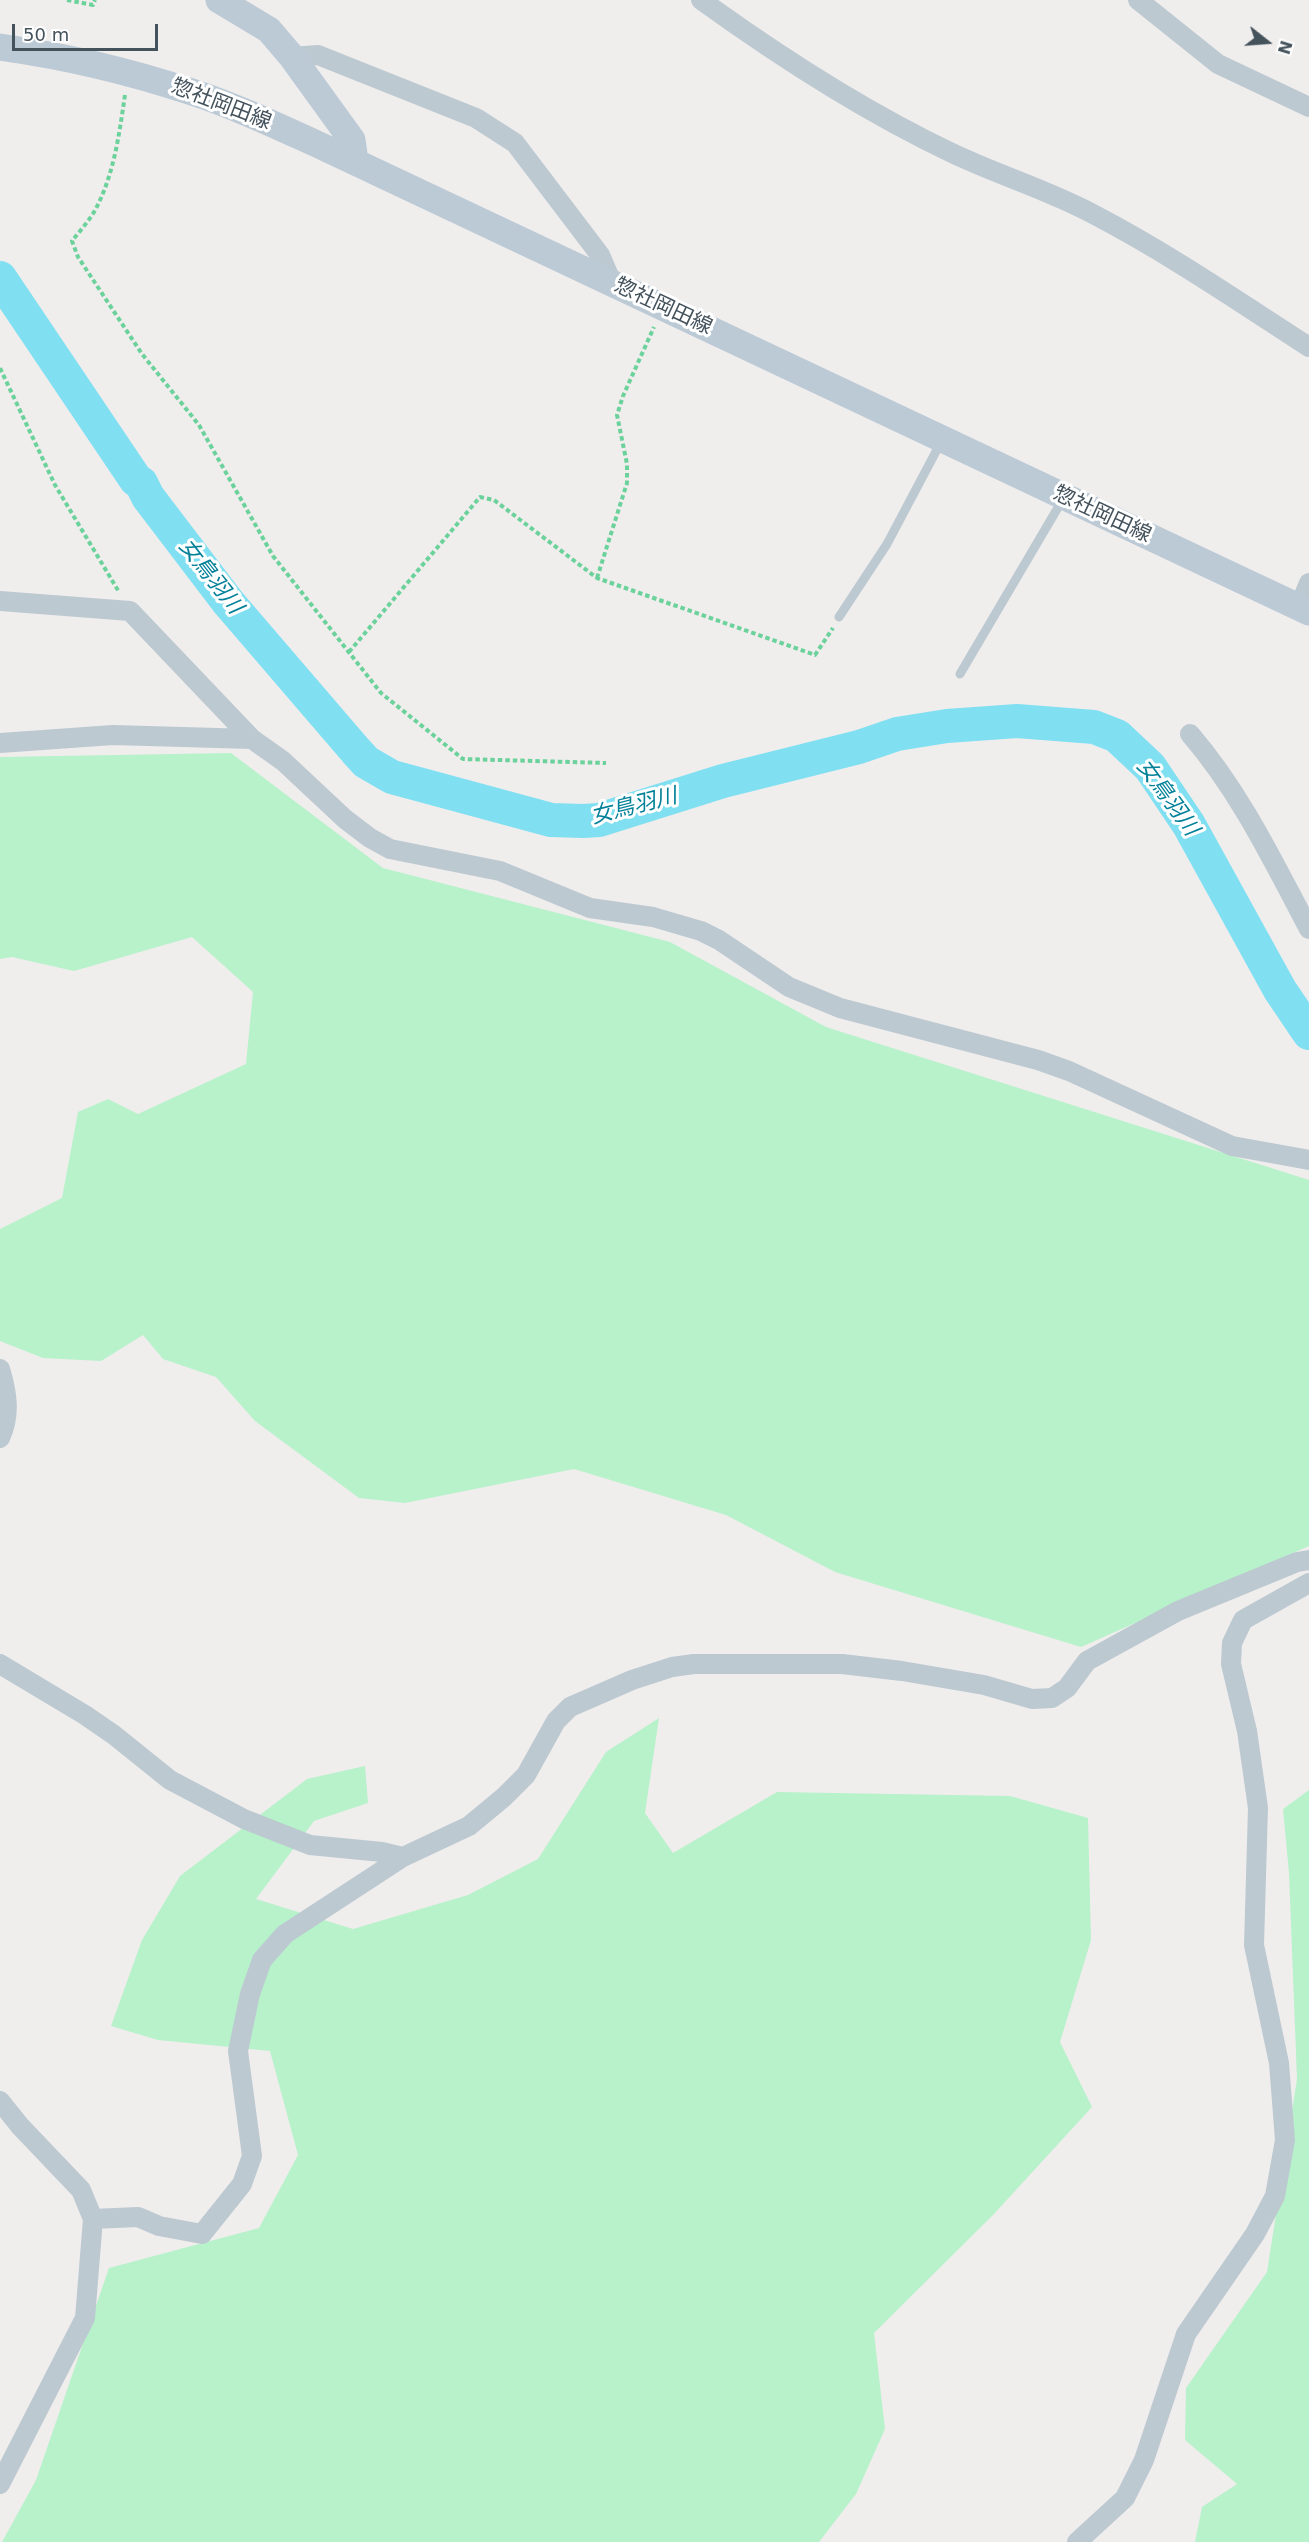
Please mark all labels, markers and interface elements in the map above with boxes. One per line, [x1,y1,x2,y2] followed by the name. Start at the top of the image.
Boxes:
[15,12,160,50] scale bar
[1237,12,1297,72] north arrow
[23,24,69,45] text: 50 m
[1274,38,1296,57] text: N
[167,74,275,136] street label: 惣社岡田線
[610,273,716,341] street label: 惣社岡田線
[1049,481,1155,549] street label: 惣社岡田線
[173,534,247,620] water label: 女鳥羽川
[1130,755,1204,841] water label: 女鳥羽川
[588,784,680,830] water label: 女鳥羽川

